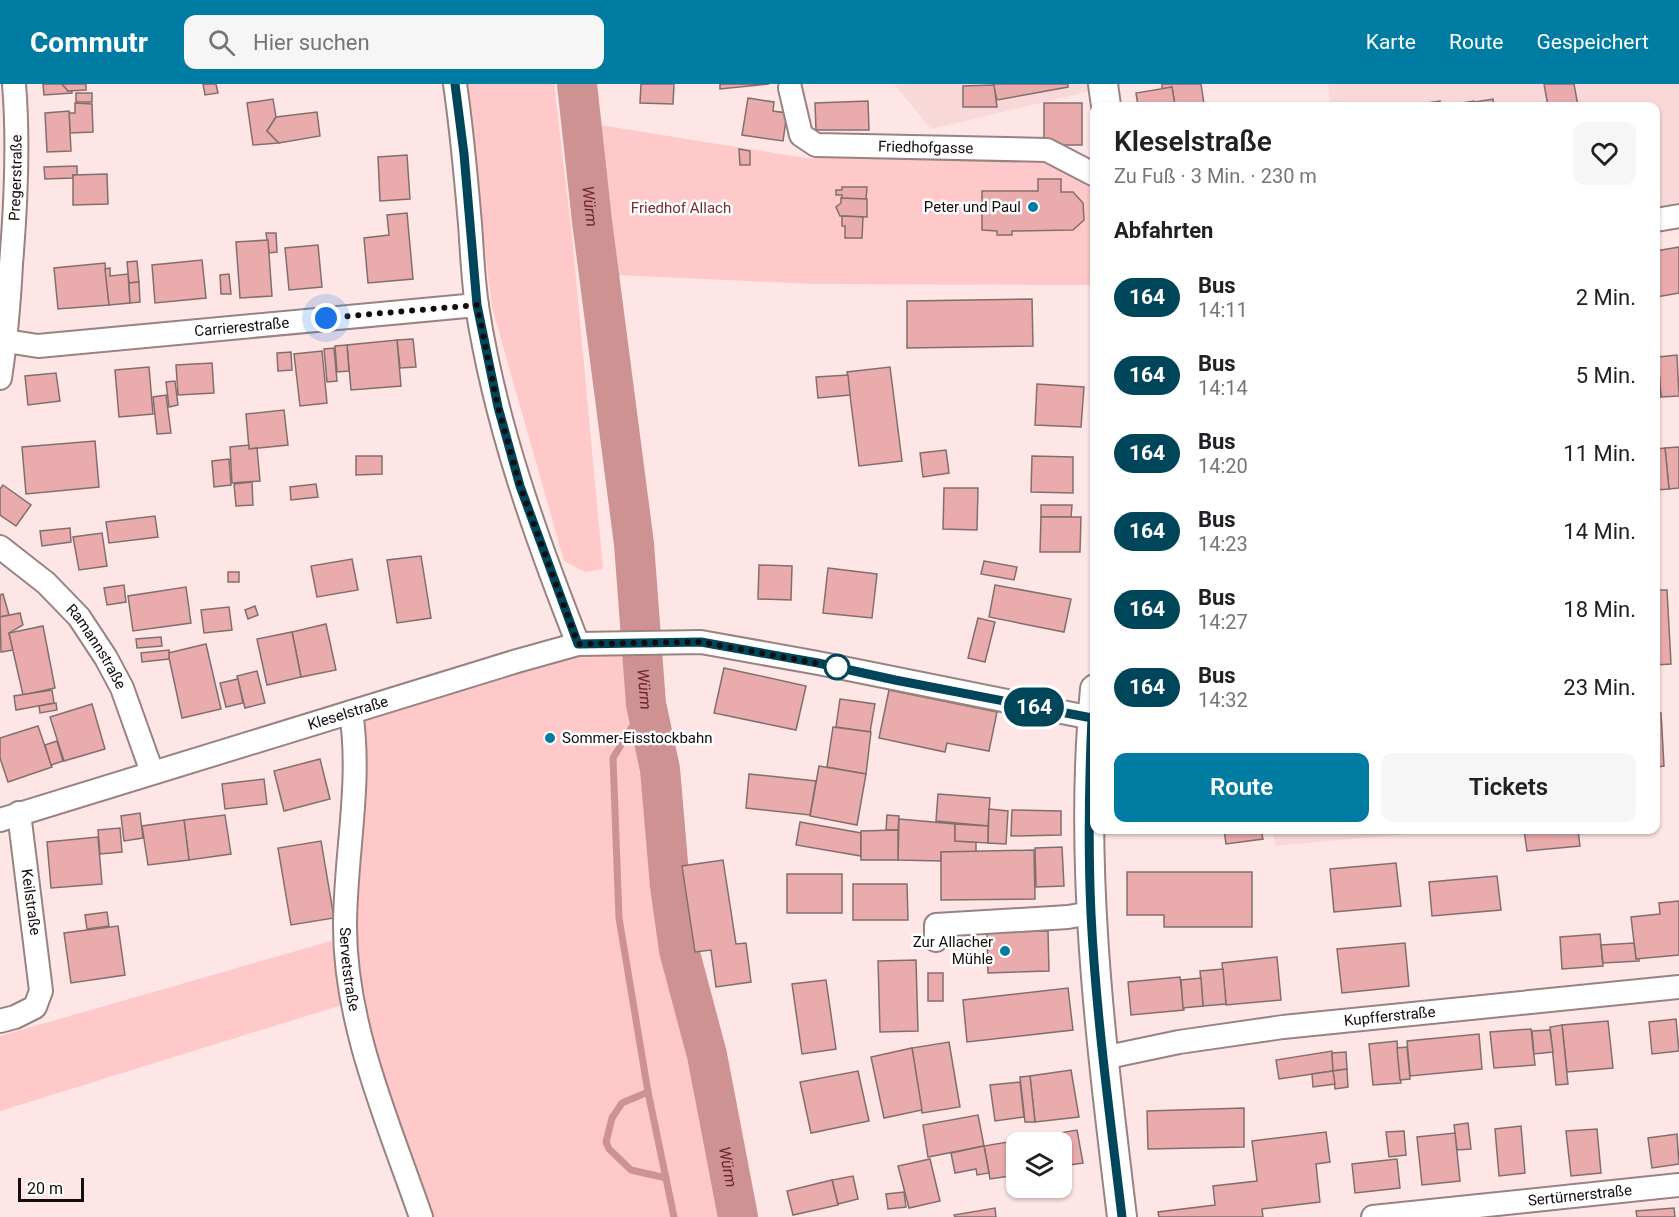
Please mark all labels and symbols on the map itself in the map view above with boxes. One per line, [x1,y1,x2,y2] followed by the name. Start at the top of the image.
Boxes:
[5,134,26,221] street label: Pregerstraße
[878,137,974,157] street label: Friedhofgasse
[578,185,602,228] water label: Würm
[924,198,1021,216] place label: Peter und Paul
[631,199,731,217] park label: Friedhof Allach
[1026,200,1040,214] marker: Peter und Paul
[311,303,341,333] your location
[193,314,290,340] street label: Carrierestraße
[62,600,130,692] street label: Ramannstraße
[824,654,850,680] unlabelled marker
[633,668,655,710] water label: Würm
[1000,688,1068,726] line badge: 164
[306,692,390,734] street label: Kleselstraße
[562,729,713,747] place label: Sommer-Eisstockbahn
[543,731,557,745] marker: Sommer-Eisstockbahn
[17,868,45,936] street label: Keilstraße
[336,927,363,1013] street label: Servetstraße
[913,933,993,968] place label: Zur Allacher Mühle
[998,944,1012,958] marker: Zur Allacher Mühle
[1343,1003,1436,1030] street label: Kupfferstraße
[715,1145,741,1189] water label: Würm
[18,1175,84,1202] scale bar
[1527,1181,1633,1210] street label: Sertürnerstraße

